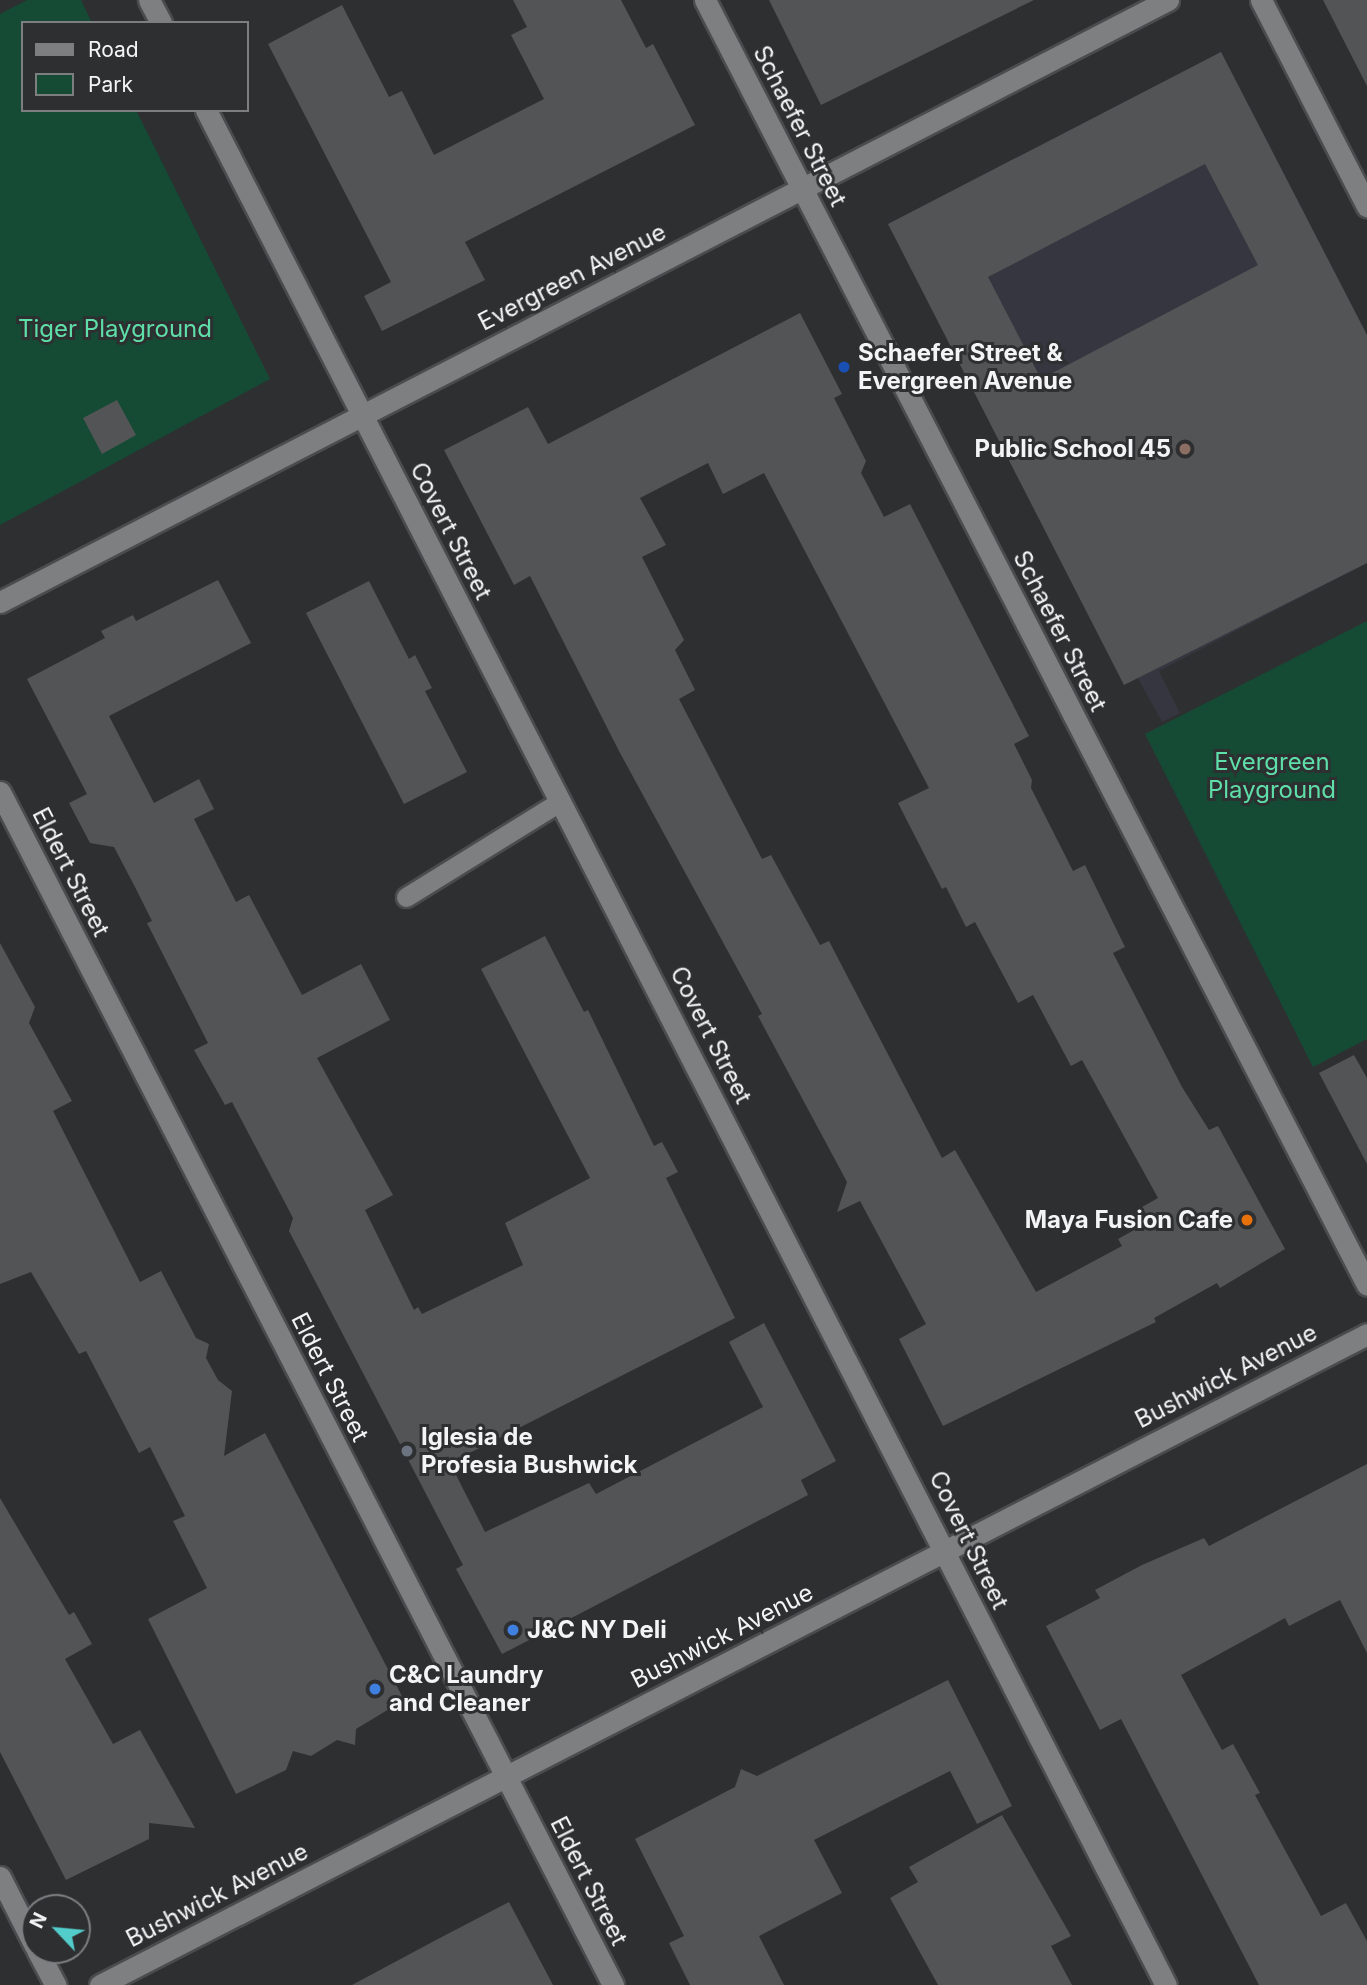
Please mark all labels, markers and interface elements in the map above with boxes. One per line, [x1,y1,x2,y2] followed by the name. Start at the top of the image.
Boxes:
[21,21,248,112] legend
[88,37,139,62] text: Road
[747,41,853,211] street label: Schaefer Street
[88,72,133,97] text: Park
[473,217,671,337] street label: Evergreen Avenue
[18,315,212,343] park label: Tiger Playground
[858,339,1072,395] place label: Schaefer Street & Evergreen Avenue
[836,359,852,375] marker: Schaefer Street & Evergreen Avenue
[975,435,1171,463] place label: Public School 45
[1177,441,1193,457] marker: Public School 45
[404,458,498,604] street label: Covert Street
[1007,546,1113,716] street label: Schaefer Street
[1208,748,1336,804] park label: Evergreen Playground
[26,803,116,941] street label: Eldert Street
[664,962,758,1108] street label: Covert Street
[1025,1206,1233,1234] place label: Maya Fusion Cafe
[1239,1212,1255,1228] marker: Maya Fusion Cafe
[285,1308,375,1446] street label: Eldert Street
[1130,1318,1322,1434] street label: Bushwick Avenue
[421,1423,638,1479] place label: Iglesia de Profesia Bushwick
[399,1443,415,1459] marker: Iglesia de Profesia Bushwick
[923,1466,1015,1614] street label: Covert Street
[626,1578,818,1694] street label: Bushwick Avenue
[527,1616,667,1644] place label: J&C NY Deli
[505,1622,521,1638] marker: J&C NY Deli
[389,1661,543,1717] place label: C&C Laundry and Cleaner
[367,1681,383,1697] marker: C&C Laundry and Cleaner
[544,1812,634,1950] street label: Eldert Street
[121,1837,313,1953] street label: Bushwick Avenue
[21,1894,91,1964] north arrow
[25,1909,52,1932] text: N

